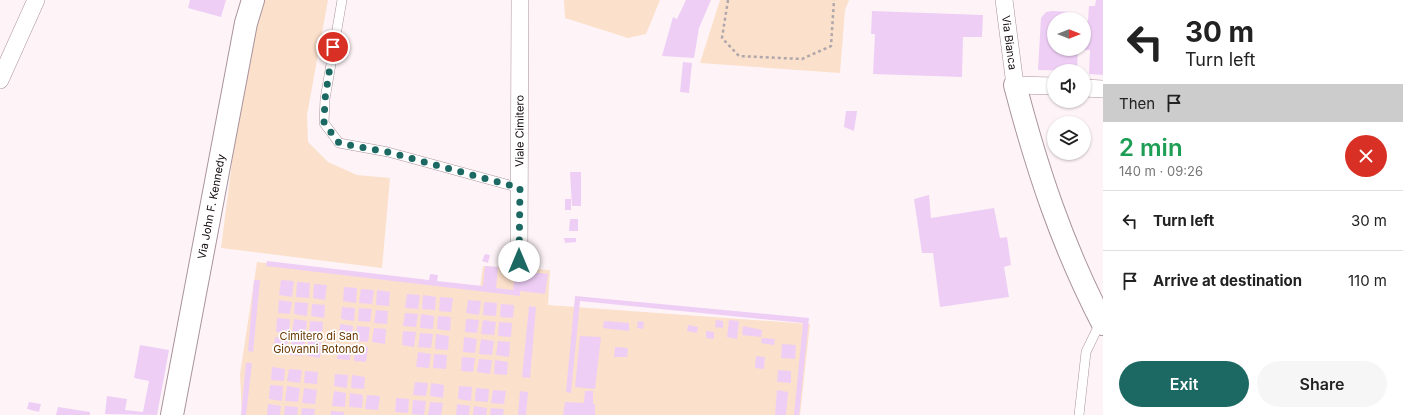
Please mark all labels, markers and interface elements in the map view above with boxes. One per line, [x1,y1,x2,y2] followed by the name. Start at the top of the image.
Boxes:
[1047,12,1091,56] north arrow
[1047,12,1091,160] map controls
[999,15,1020,71] street label: Via Bianca
[1185,15,1254,49] text: 30 m
[1119,16,1171,68] icon: left
[316,30,350,64] pin
[322,36,344,58] icon: arrive
[1185,49,1255,70] text: Turn left
[1047,64,1091,108] button: sound
[1163,92,1185,114] icon: arrive
[512,94,527,167] street label: Viale Cimitero
[1119,94,1155,113] text: Then
[1047,116,1091,160] button: layers
[1119,133,1183,162] text: 2 min
[1345,135,1387,177] button: close
[195,153,228,260] street label: Via John F. Kennedy
[1119,163,1203,179] text: 140 m · 09:26
[1119,210,1141,232] icon: left
[1153,211,1214,230] text: Turn left
[1351,211,1387,230] text: 30 m
[498,240,540,282] position arrow
[1119,270,1141,292] icon: arrive
[1153,271,1302,290] text: Arrive at destination
[1348,271,1387,290] text: 110 m
[273,329,365,356] park label: Cimitero di San Giovanni Rotondo
[1119,361,1249,407] button: Exit
[1257,361,1387,407] button: Share

